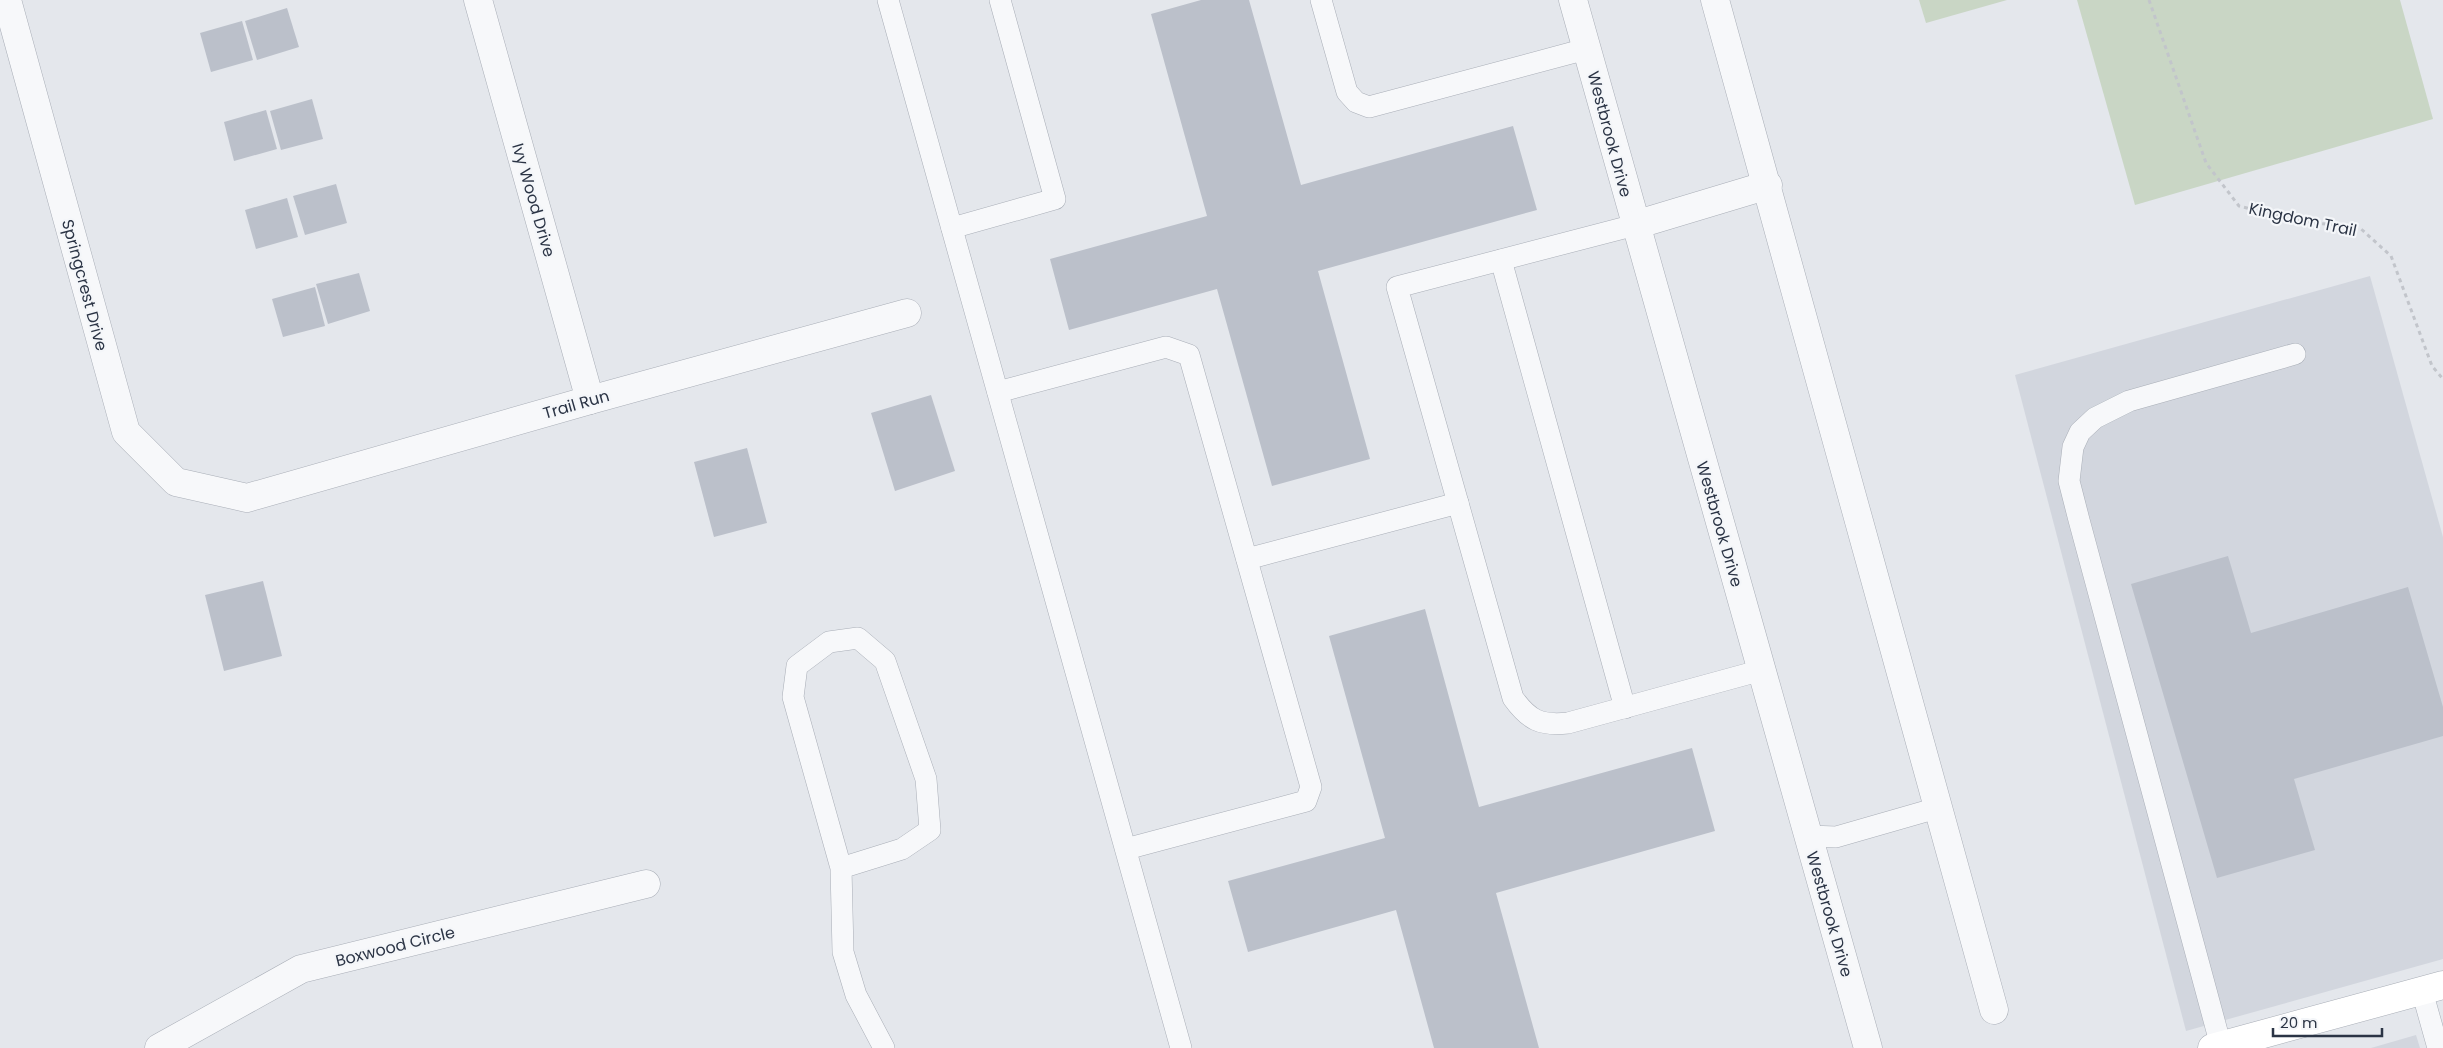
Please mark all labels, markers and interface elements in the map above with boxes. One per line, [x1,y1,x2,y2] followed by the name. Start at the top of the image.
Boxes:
[1582,69,1637,200] street label: Westbrook Drive
[506,140,561,260] street label: Ivy Wood Drive
[2247,197,2359,242] street label: Kingdom Trail
[56,217,113,354] street label: Springcrest Drive
[540,384,612,425] street label: Trail Run
[1691,459,1748,590] street label: Westbrook Drive
[1801,849,1858,980] street label: Westbrook Drive
[333,921,457,972] street label: Boxwood Circle
[2273,1006,2382,1038] scale bar
[2280,1012,2318,1033] text: 20 m

